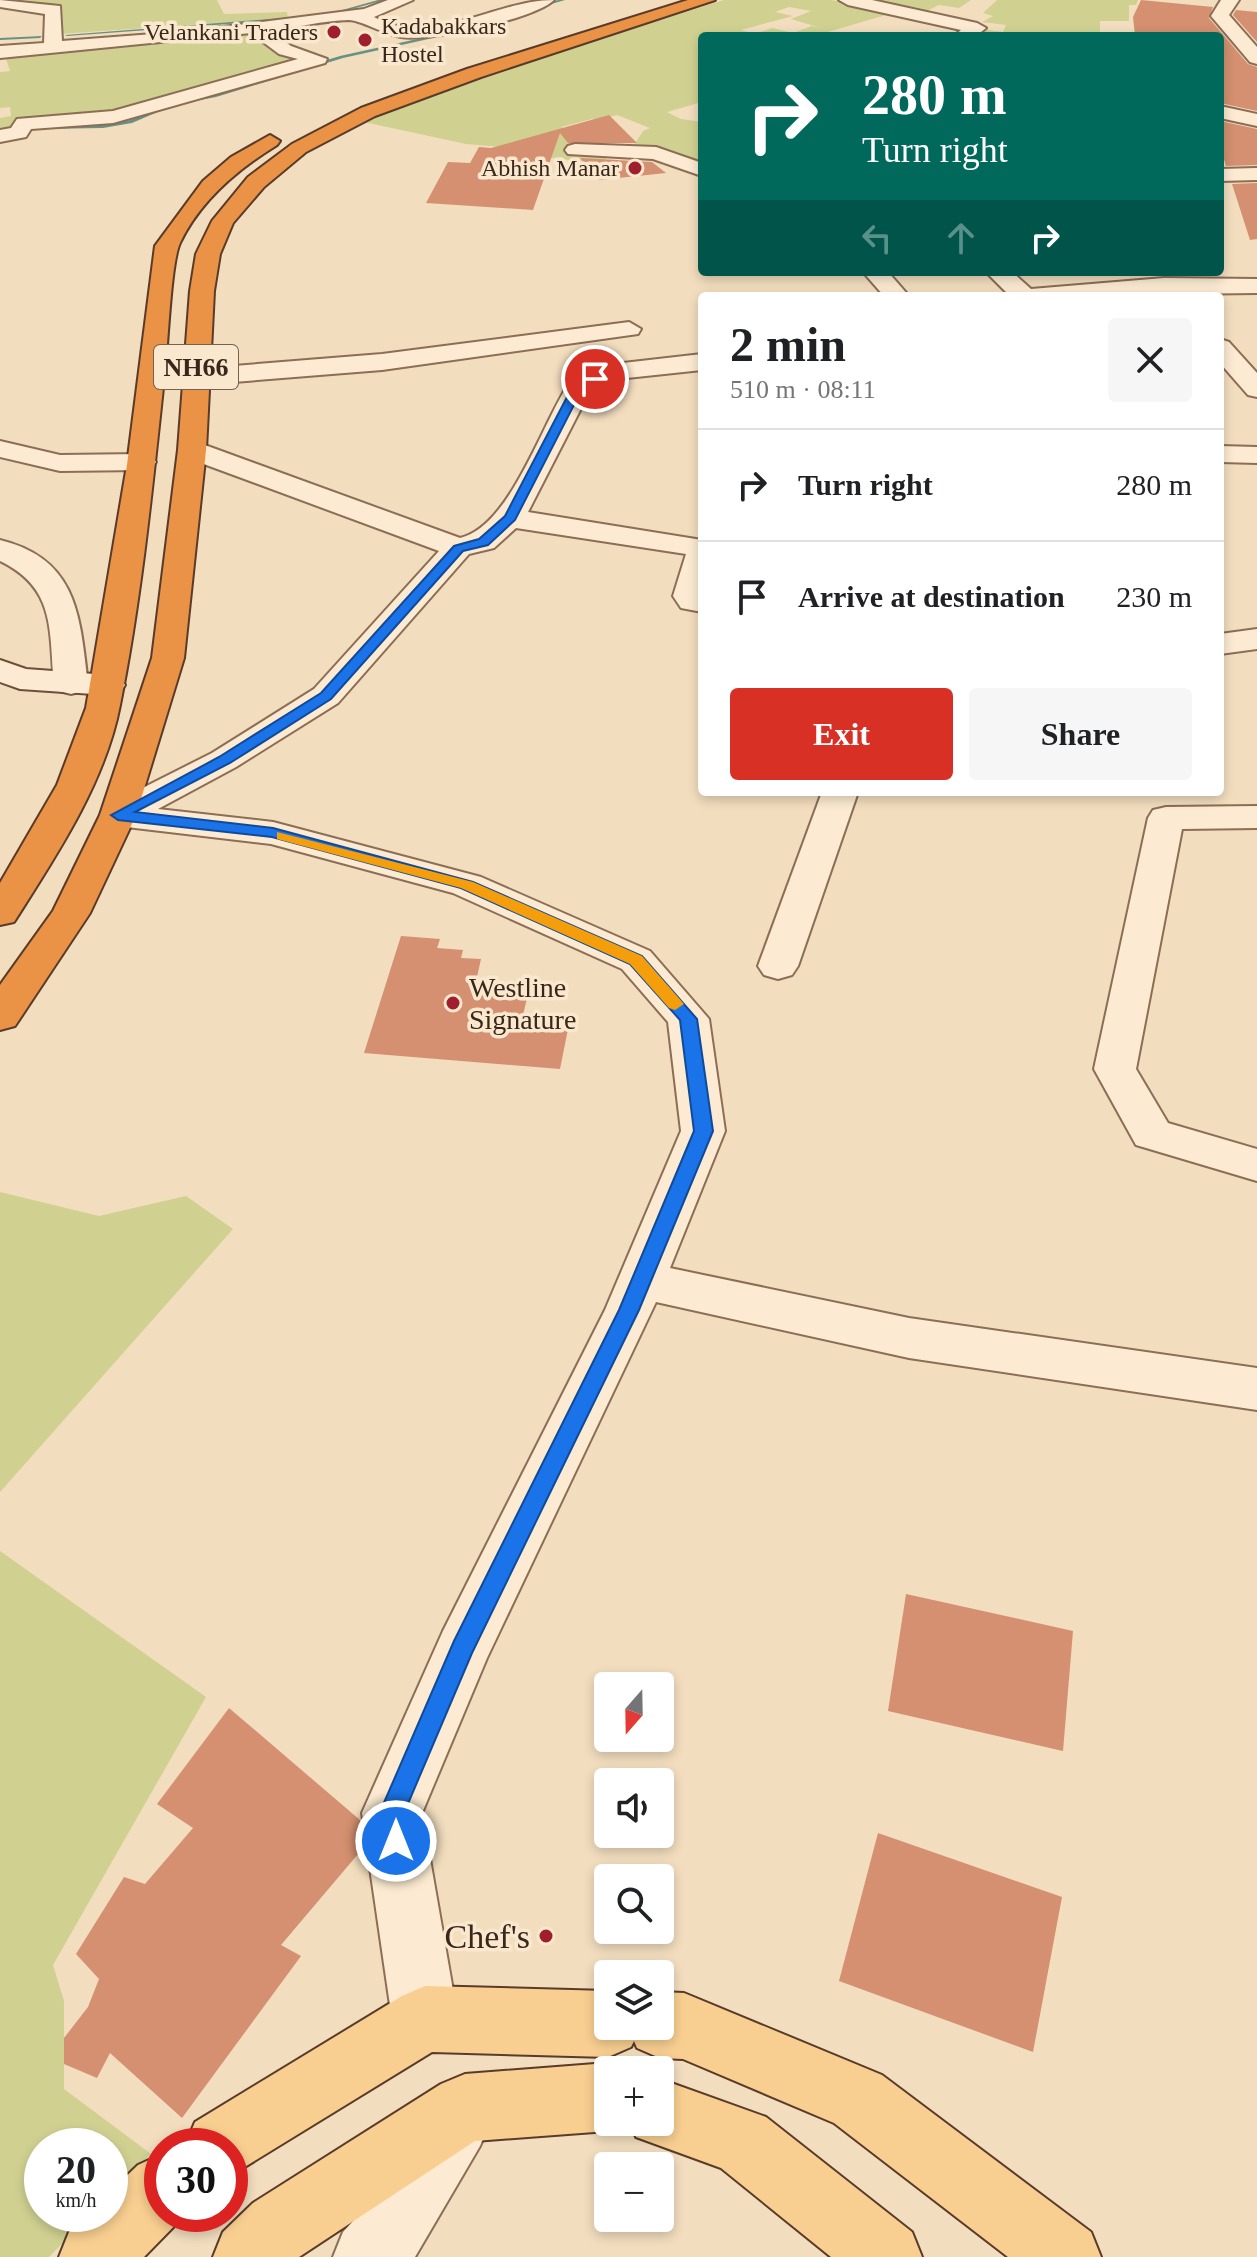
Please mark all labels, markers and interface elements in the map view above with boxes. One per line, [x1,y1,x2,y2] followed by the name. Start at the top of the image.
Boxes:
[381,13,506,67] place label: Kadabakkars Hostel
[144,19,318,45] place label: Velankani Traders
[325,23,343,41] marker: Velankani Traders
[356,31,374,49] marker: Kadabakkars Hostel
[730,64,834,168] icon: right
[862,64,1007,126] text: 280 m
[862,130,1008,170] text: Turn right
[481,155,619,181] place label: Abhish Manar
[626,159,644,177] marker: Abhish Manar
[855,216,899,260] icon: left
[939,216,983,260] icon: ahead
[1023,216,1067,260] icon: right
[730,318,846,371] text: 2 min
[1108,318,1192,402] button: close
[154,345,238,389] road number: NH66
[561,345,629,413] pin
[573,357,617,401] icon: arrive
[730,375,876,404] text: 510 m · 08:11
[730,463,774,507] icon: right
[798,468,933,501] text: Turn right
[1116,468,1192,501] text: 280 m
[730,575,774,619] icon: arrive
[798,580,1065,613] text: Arrive at destination
[1116,580,1192,613] text: 230 m
[730,688,953,780] button: Exit
[969,688,1192,780] button: Share
[469,972,576,1035] place label: Westline Signature
[444,994,462,1012] marker: Westline Signature
[594,1672,674,1752] north arrow
[594,1672,674,2232] map controls
[594,1768,674,1848] button: sound
[354,1799,438,1883] position arrow
[594,1864,674,1944] button: search
[445,1918,530,1955] place label: Chef's
[537,1927,555,1945] marker: Chef's
[594,1960,674,2040] button: layers
[594,2056,674,2136] button: +
[144,2128,248,2232] speed limit sign: 30
[56,2147,96,2192] text: 20
[594,2152,674,2232] button: −
[55,2189,97,2211] text: km/h

